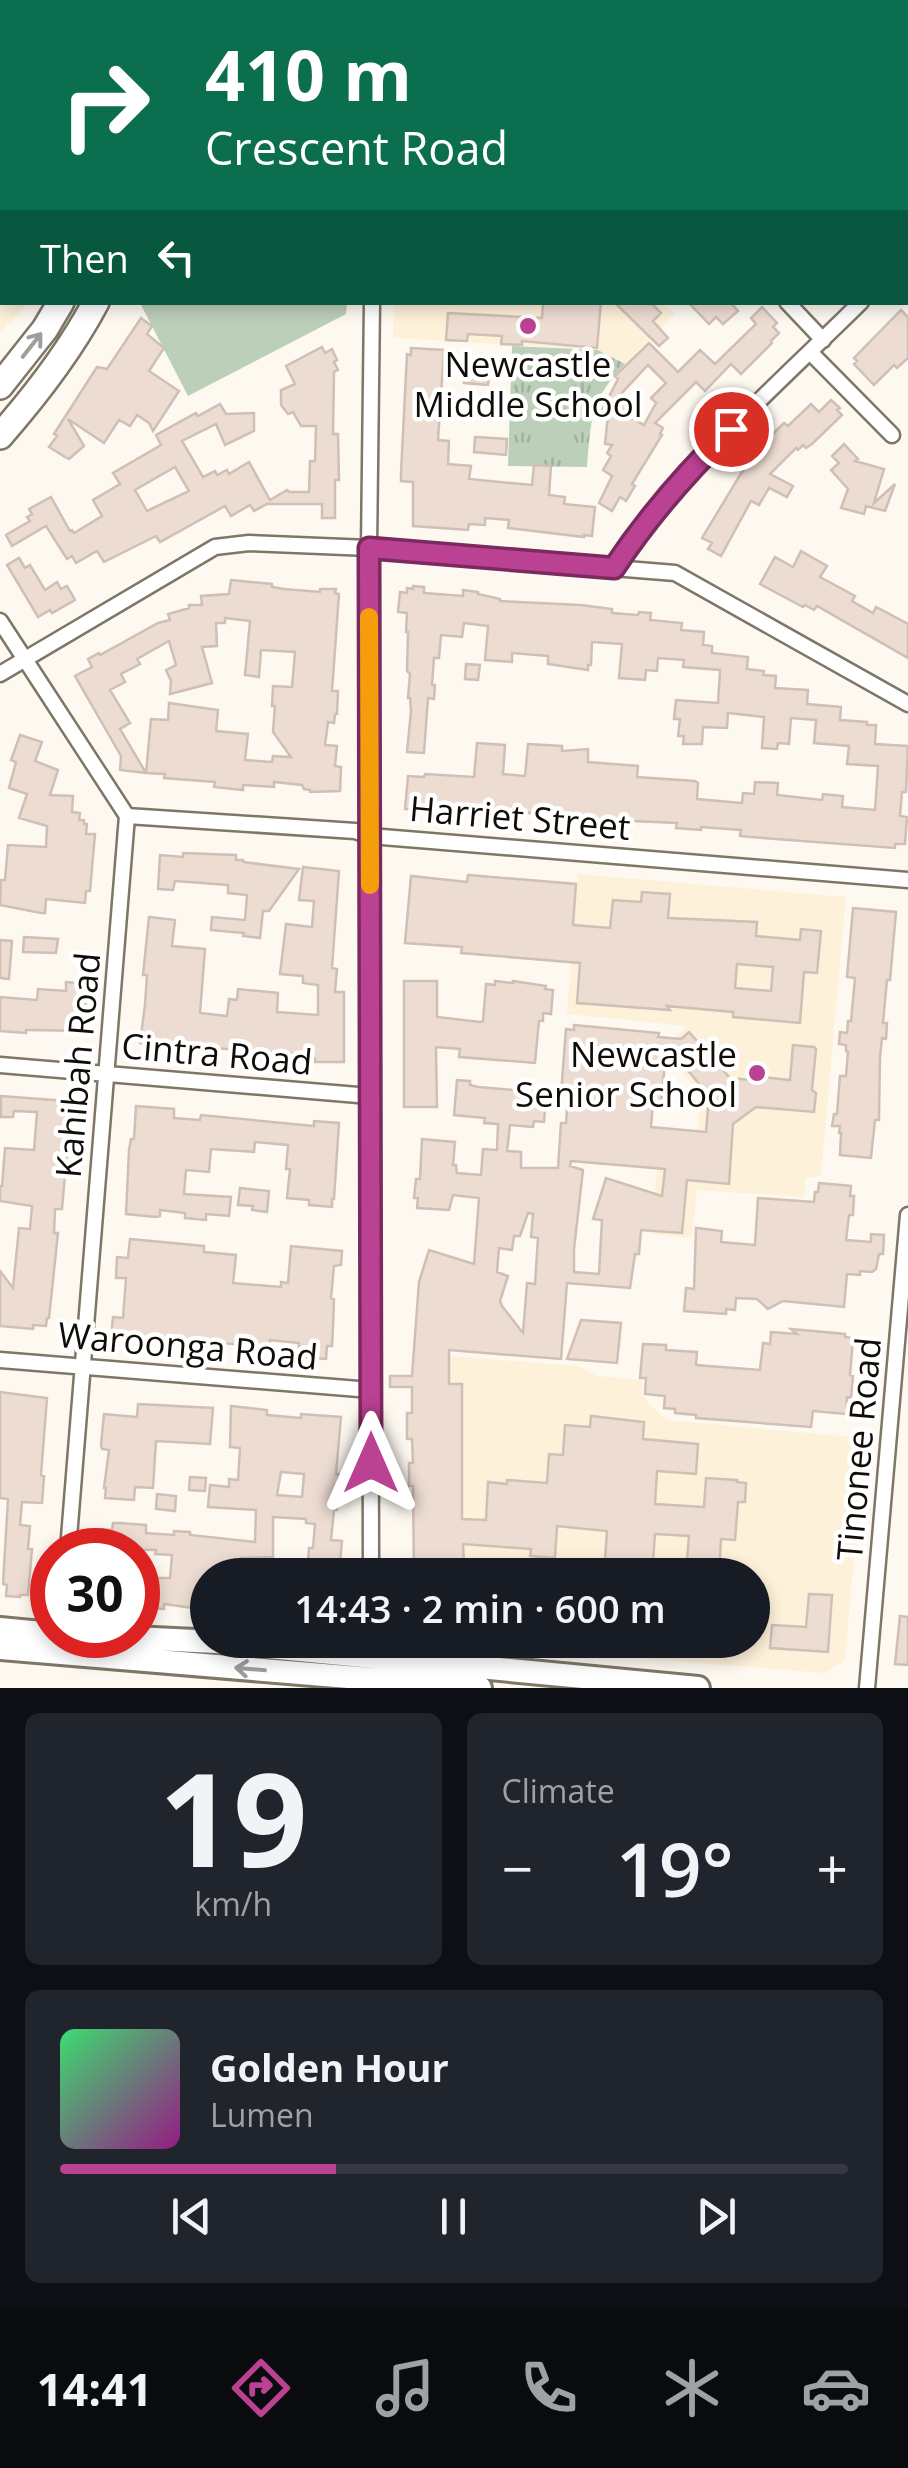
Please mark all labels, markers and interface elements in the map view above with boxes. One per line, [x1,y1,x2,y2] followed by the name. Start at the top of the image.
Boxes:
[205,26,412,122] text: 410 m
[40,40,170,170] icon: right
[205,117,508,178] text: Crescent Road
[149,230,204,285] icon: left
[40,232,129,284] text: Then
[517,315,539,337] marker: Newcastle Middle School
[21,332,42,359] one-way arrow
[413,340,643,427] place label: Newcastle Middle School
[689,387,774,472] pin
[704,402,759,457] icon: arrive
[408,784,632,850] street label: Harriet Street
[44,950,110,1180] street label: Kahibah Road
[120,1021,314,1085] street label: Cintra Road
[515,1030,737,1117] place label: Newcastle Senior School
[746,1062,768,1084] marker: Newcastle Senior School
[56,1310,320,1380] street label: Waroonga Road
[825,1335,891,1563] street label: Tinonee Road
[319,1411,423,1515] position arrow
[30,1528,160,1658] speed limit sign: 30
[294,1582,666,1634] text: 14:43 · 2 min · 600 m
[234,1659,267,1678] one-way arrow
[159,1728,308,1905] text: 19
[502,1769,615,1812] text: Climate
[616,1817,734,1919] text: 19°
[502,1830,533,1905] text: −
[817,1830,848,1905] text: +
[194,1882,272,1925] text: km/h
[210,2041,449,2093] text: Golden Hour
[210,2093,314,2136] text: Lumen
[164,2189,219,2244] icon: previous
[426,2189,481,2244] icon: pause
[689,2189,744,2244] icon: next
[226,2353,296,2423] icon: directions
[370,2353,440,2423] icon: music
[514,2353,584,2423] icon: phone
[657,2353,727,2423] icon: climate
[801,2353,871,2423] icon: car
[37,2358,153,2419] text: 14:41

